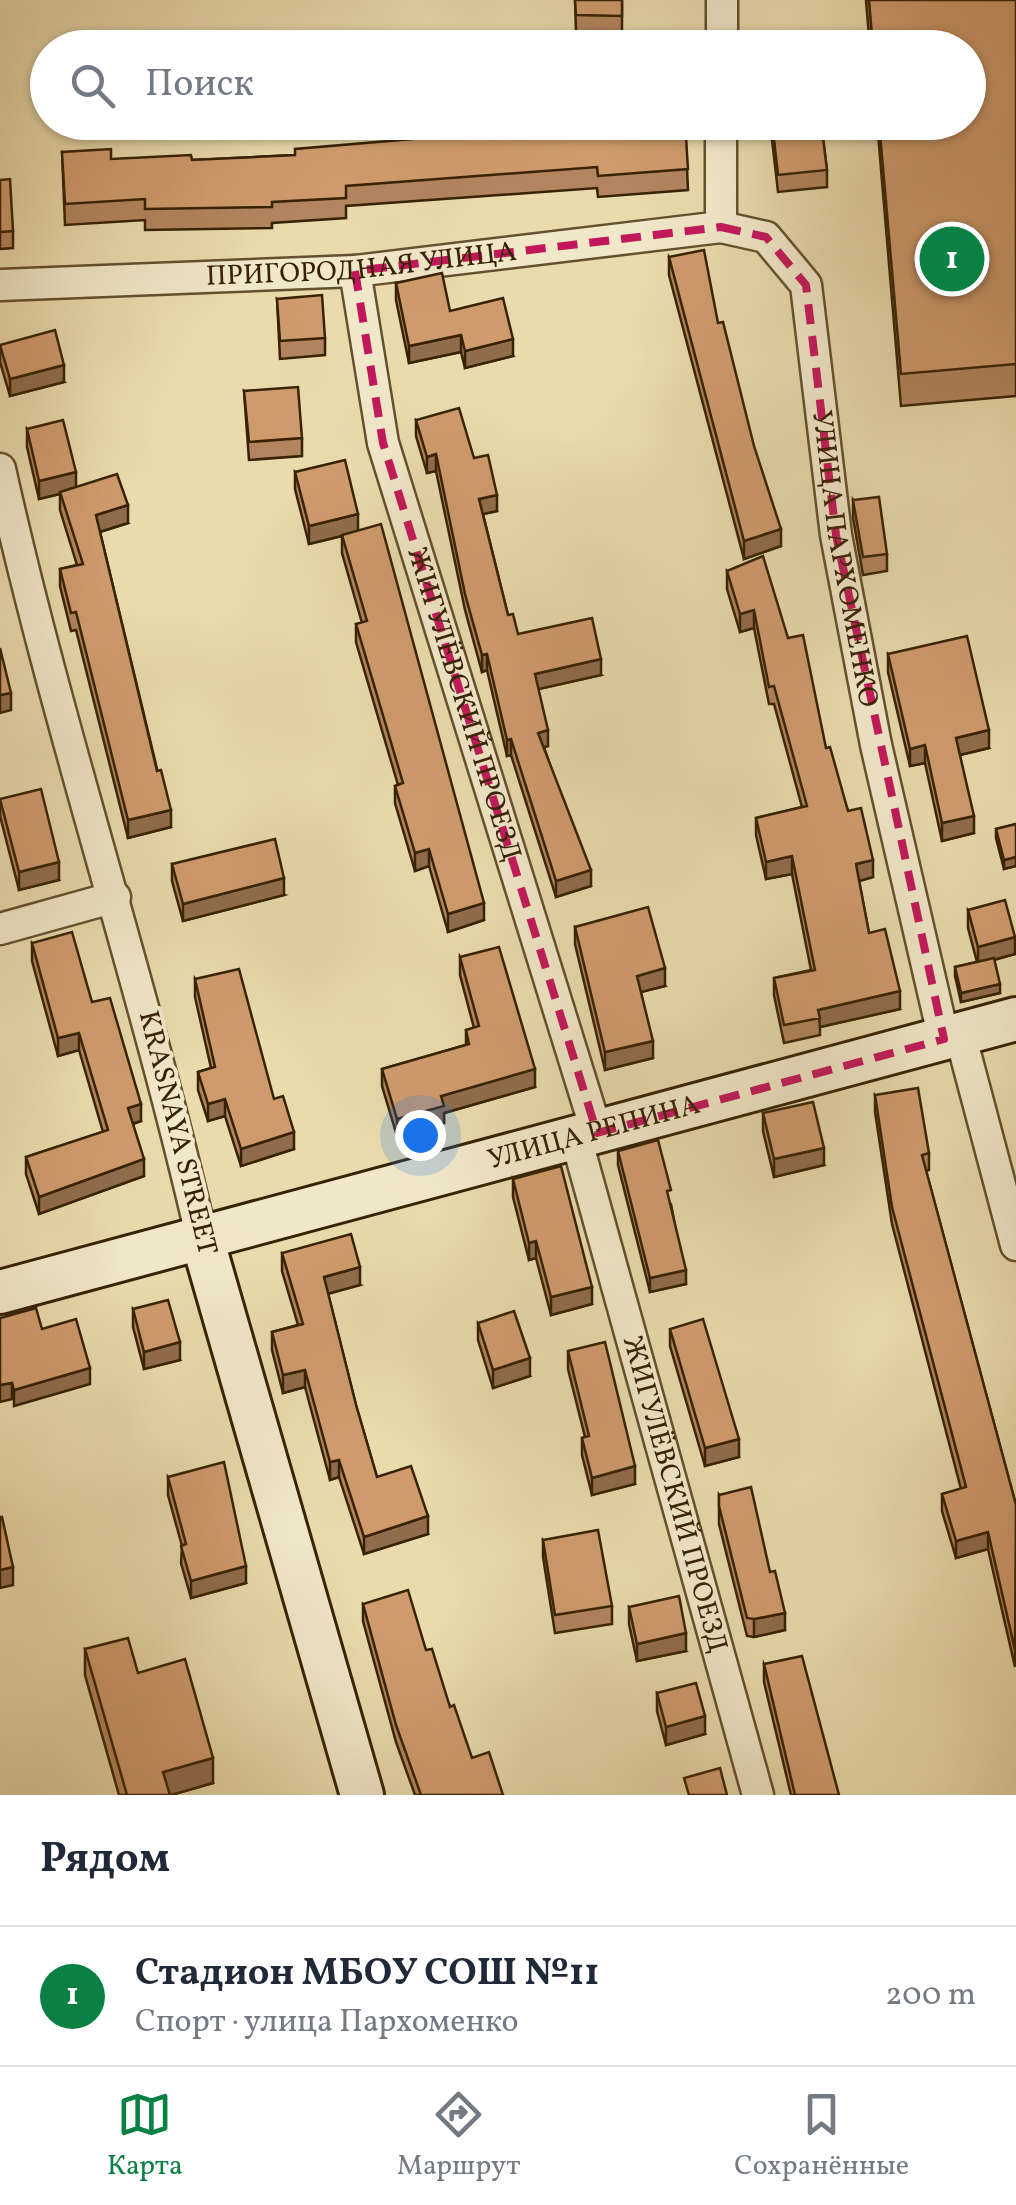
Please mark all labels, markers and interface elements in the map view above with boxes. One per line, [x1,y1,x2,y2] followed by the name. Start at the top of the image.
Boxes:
[30,30,986,140] search box
[65,58,120,113] icon: search
[145,59,254,112] text: Поиск
[920,222,984,296] pin: 1
[205,232,519,296] street label: ПРИГОРОДНАЯ УЛИЦА
[802,408,888,710] street label: УЛИЦА ПАРХОМЕНКО
[397,542,531,866] street label: ЖИГУЛЁВСКИЙ ПРОЕЗД
[128,1007,226,1259] street label: KRASNAYA STREET
[483,1085,705,1180] street label: УЛИЦА РЕПИНА
[395,1110,446,1161] your location
[612,1332,737,1657] street label: ЖИГУЛЁВСКИЙ ПРОЕЗД
[40,1831,170,1890] text: Рядом
[135,1948,600,2001] text: Стадион МБОУ СОШ №11
[66,1974,79,2018] text: 1
[885,1974,976,2018] text: 200 m
[135,2001,519,2045] text: Спорт · улица Пархоменко
[107,2087,183,2186] tab: Карта
[397,2087,520,2186] tab: Маршрут
[734,2087,909,2186] tab: Сохранённые

